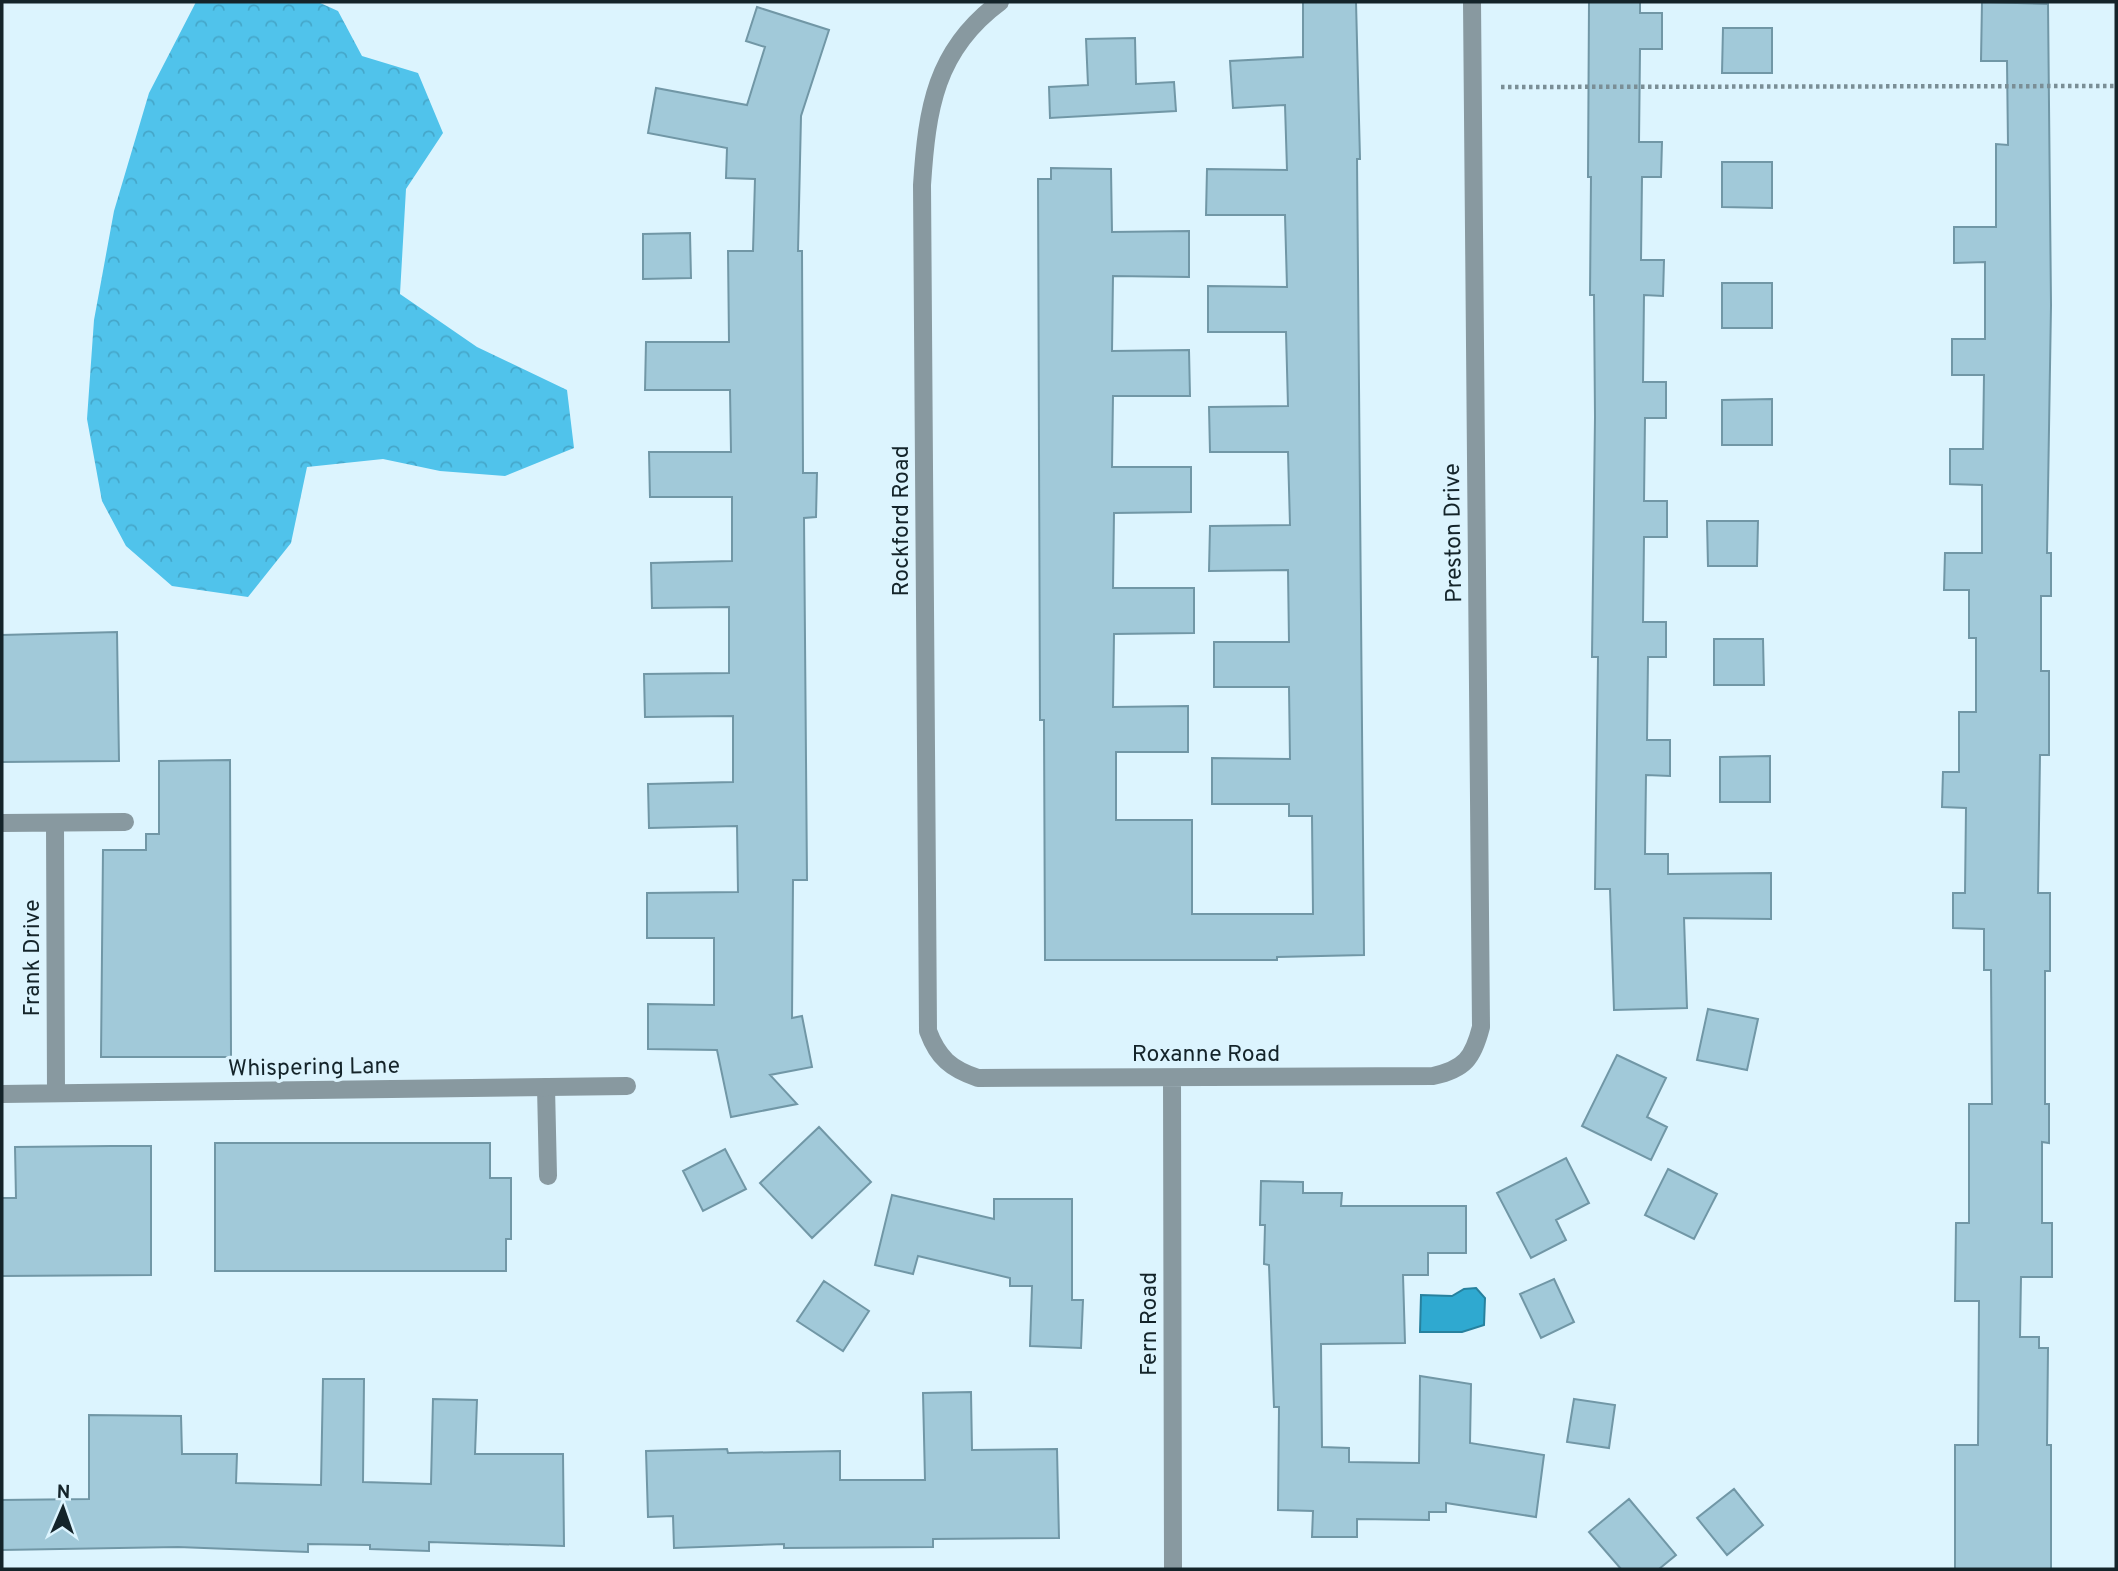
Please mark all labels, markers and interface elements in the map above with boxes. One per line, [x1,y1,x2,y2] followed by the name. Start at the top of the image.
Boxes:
[888,445,917,597] street label: Rockford Road
[1439,463,1470,603] street label: Preston Drive
[19,899,48,1017] street label: Frank Drive
[1132,1041,1280,1070] street label: Roxanne Road
[228,1052,400,1084] street label: Whispering Lane
[1136,1272,1165,1376] street label: Fern Road
[28,1473,98,1543] north arrow
[56,1481,71,1505] text: N

